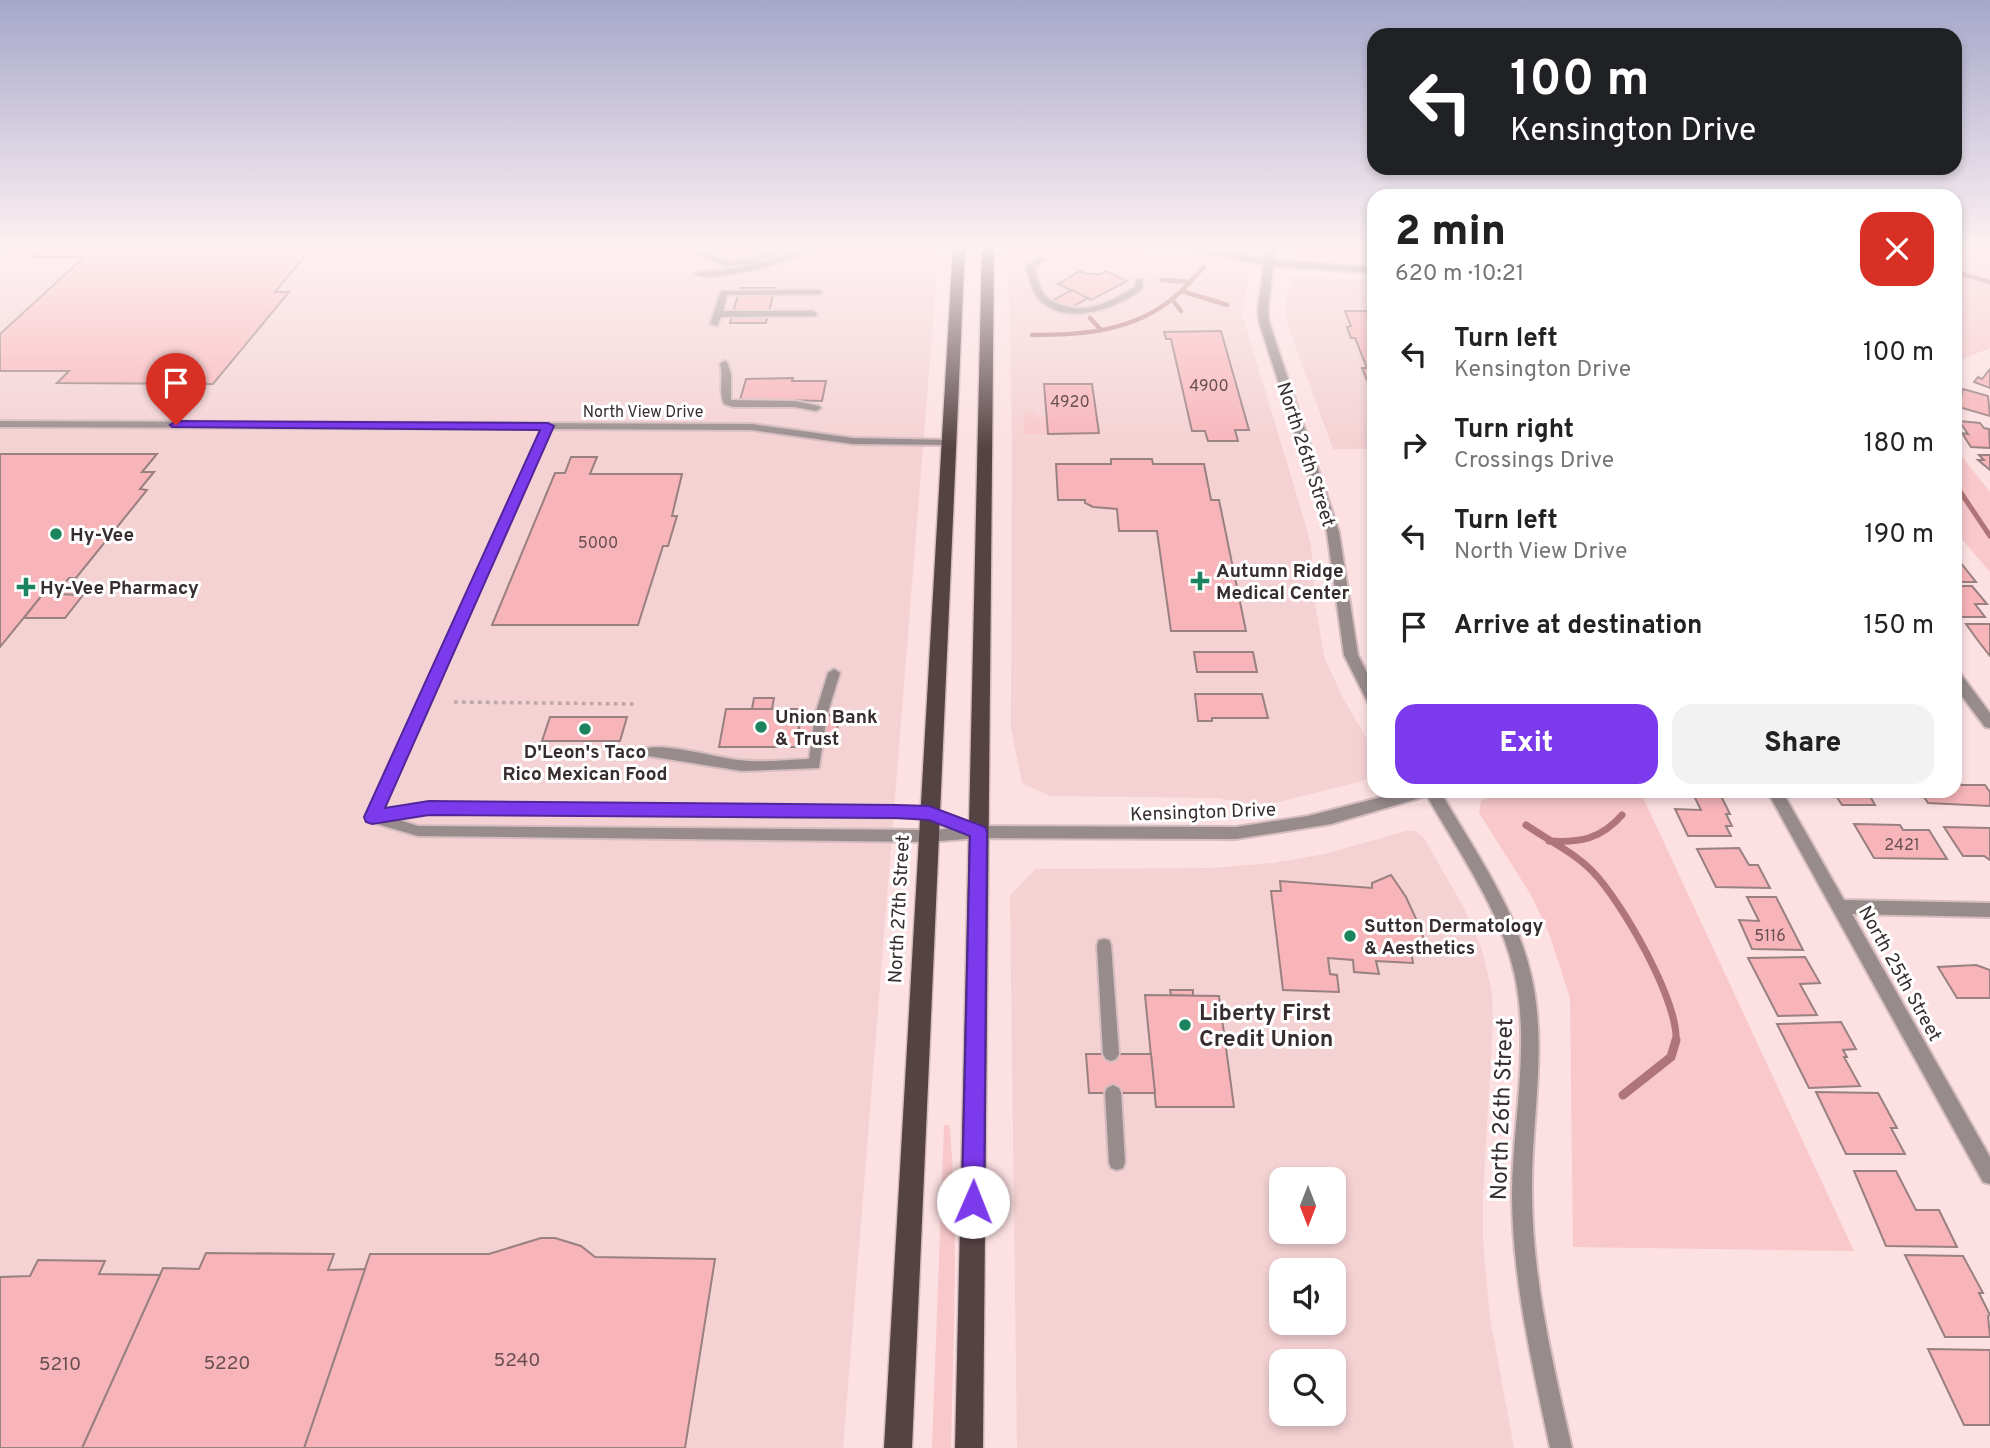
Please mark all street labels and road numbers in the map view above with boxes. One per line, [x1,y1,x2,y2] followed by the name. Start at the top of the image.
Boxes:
[1270,379,1340,530] street label: North 26th Street
[583,403,703,423] street label: North View Drive
[1130,798,1277,828] street label: Kensington Drive
[884,834,916,984] street label: North 27th Street
[1852,902,1946,1046] street label: North 25th Street
[1486,1017,1521,1201] street label: North 26th Street

